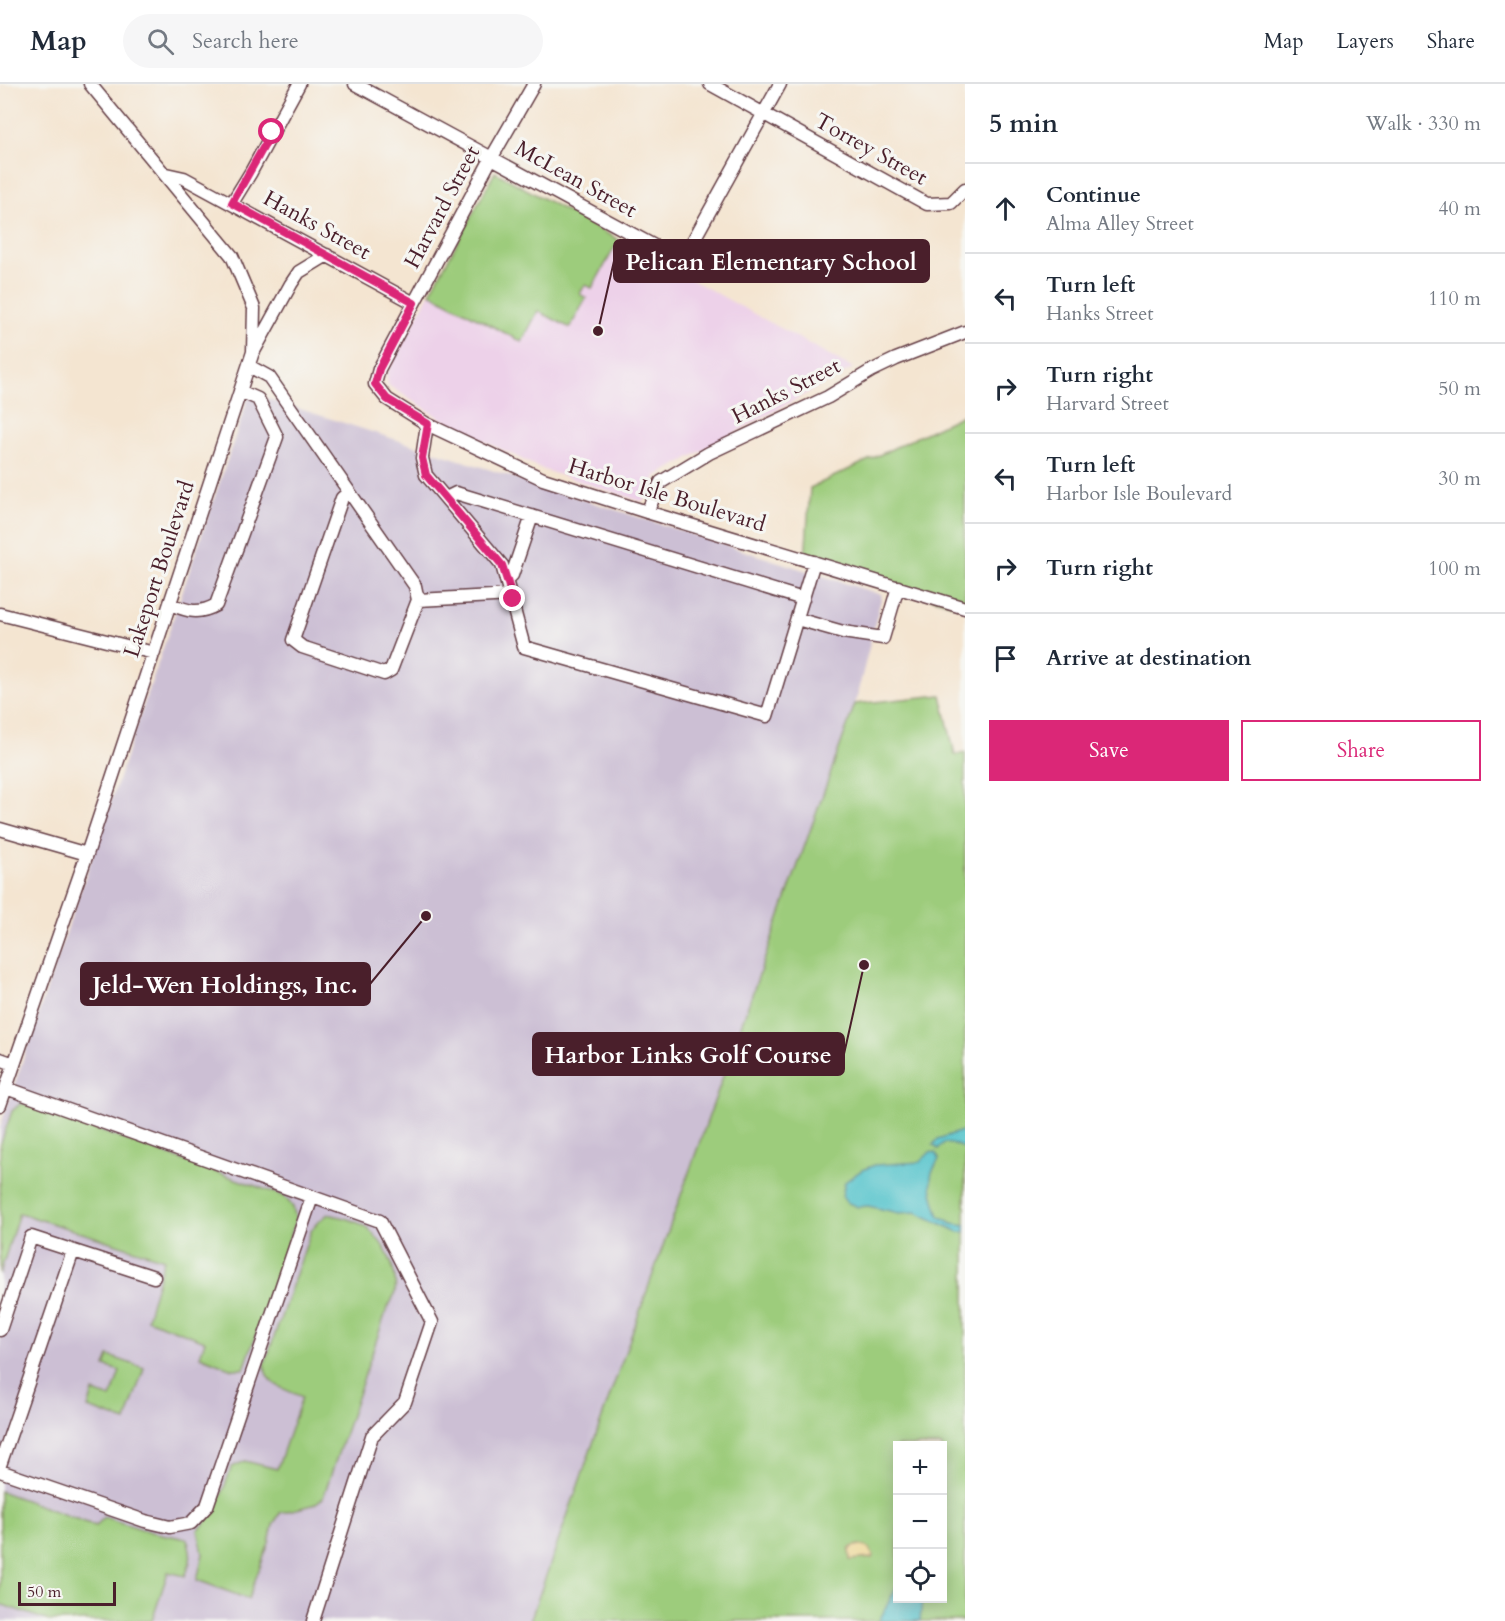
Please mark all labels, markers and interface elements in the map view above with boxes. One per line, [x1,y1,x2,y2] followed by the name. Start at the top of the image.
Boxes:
[123,14,543,68] search box
[30,22,87,60] text: Map
[144,25,177,58] icon: search
[192,26,299,56] text: Search here
[1264,27,1304,56] text: Map
[1337,27,1394,56] text: Layers
[1427,27,1475,56] text: Share
[809,106,933,192] street label: Torrey Street
[989,106,1058,141] text: 5 min
[1366,110,1481,137] text: Walk · 330 m
[258,118,284,144] route start
[510,133,642,225] street label: McLean Street
[397,140,487,274] street label: Harvard Street
[1046,180,1141,210] text: Continue
[258,183,376,267] street label: Hanks Street
[989,192,1022,225] icon: ahead
[1438,195,1481,222] text: 40 m
[1046,210,1194,237] text: Alma Alley Street
[614,240,929,282] callout: Pelican Elementary School
[625,246,917,279] text: Pelican Elementary School
[1046,270,1135,300] text: Turn left
[989,282,1022,315] icon: left
[1428,285,1481,312] text: 110 m
[1046,300,1154,327] text: Hanks Street
[726,351,846,431] street label: Hanks Street
[1046,360,1153,390] text: Turn right
[989,372,1022,405] icon: right
[1438,375,1481,402] text: 50 m
[1046,390,1169,417] text: Harvard Street
[1046,450,1135,480] text: Turn left
[565,451,770,539] street label: Harbor Isle Boulevard
[989,462,1022,495] icon: left
[1438,465,1481,492] text: 30 m
[116,477,202,661] street label: Lakeport Boulevard
[1046,480,1232,507] text: Harbor Isle Boulevard
[989,552,1022,585] icon: right
[1046,553,1153,583] text: Turn right
[1428,555,1481,582] text: 100 m
[499,585,525,611] route end
[989,642,1022,675] icon: arrive
[1046,643,1251,673] text: Arrive at destination
[989,720,1229,781] button: Save
[1241,720,1481,781] button: Share
[81,963,370,1005] callout: Jeld-Wen Holdings, Inc.
[89,969,358,1002] text: Jeld-Wen Holdings, Inc.
[533,1033,844,1075] callout: Harbor Links Golf Course
[544,1039,832,1072] text: Harbor Links Golf Course
[893,1441,947,1603] map controls
[893,1441,947,1495] button: +
[893,1495,947,1549] button: −
[893,1549,947,1603] button: locate
[18,1579,116,1606] scale bar
[27,1581,61,1603] text: 50 m

